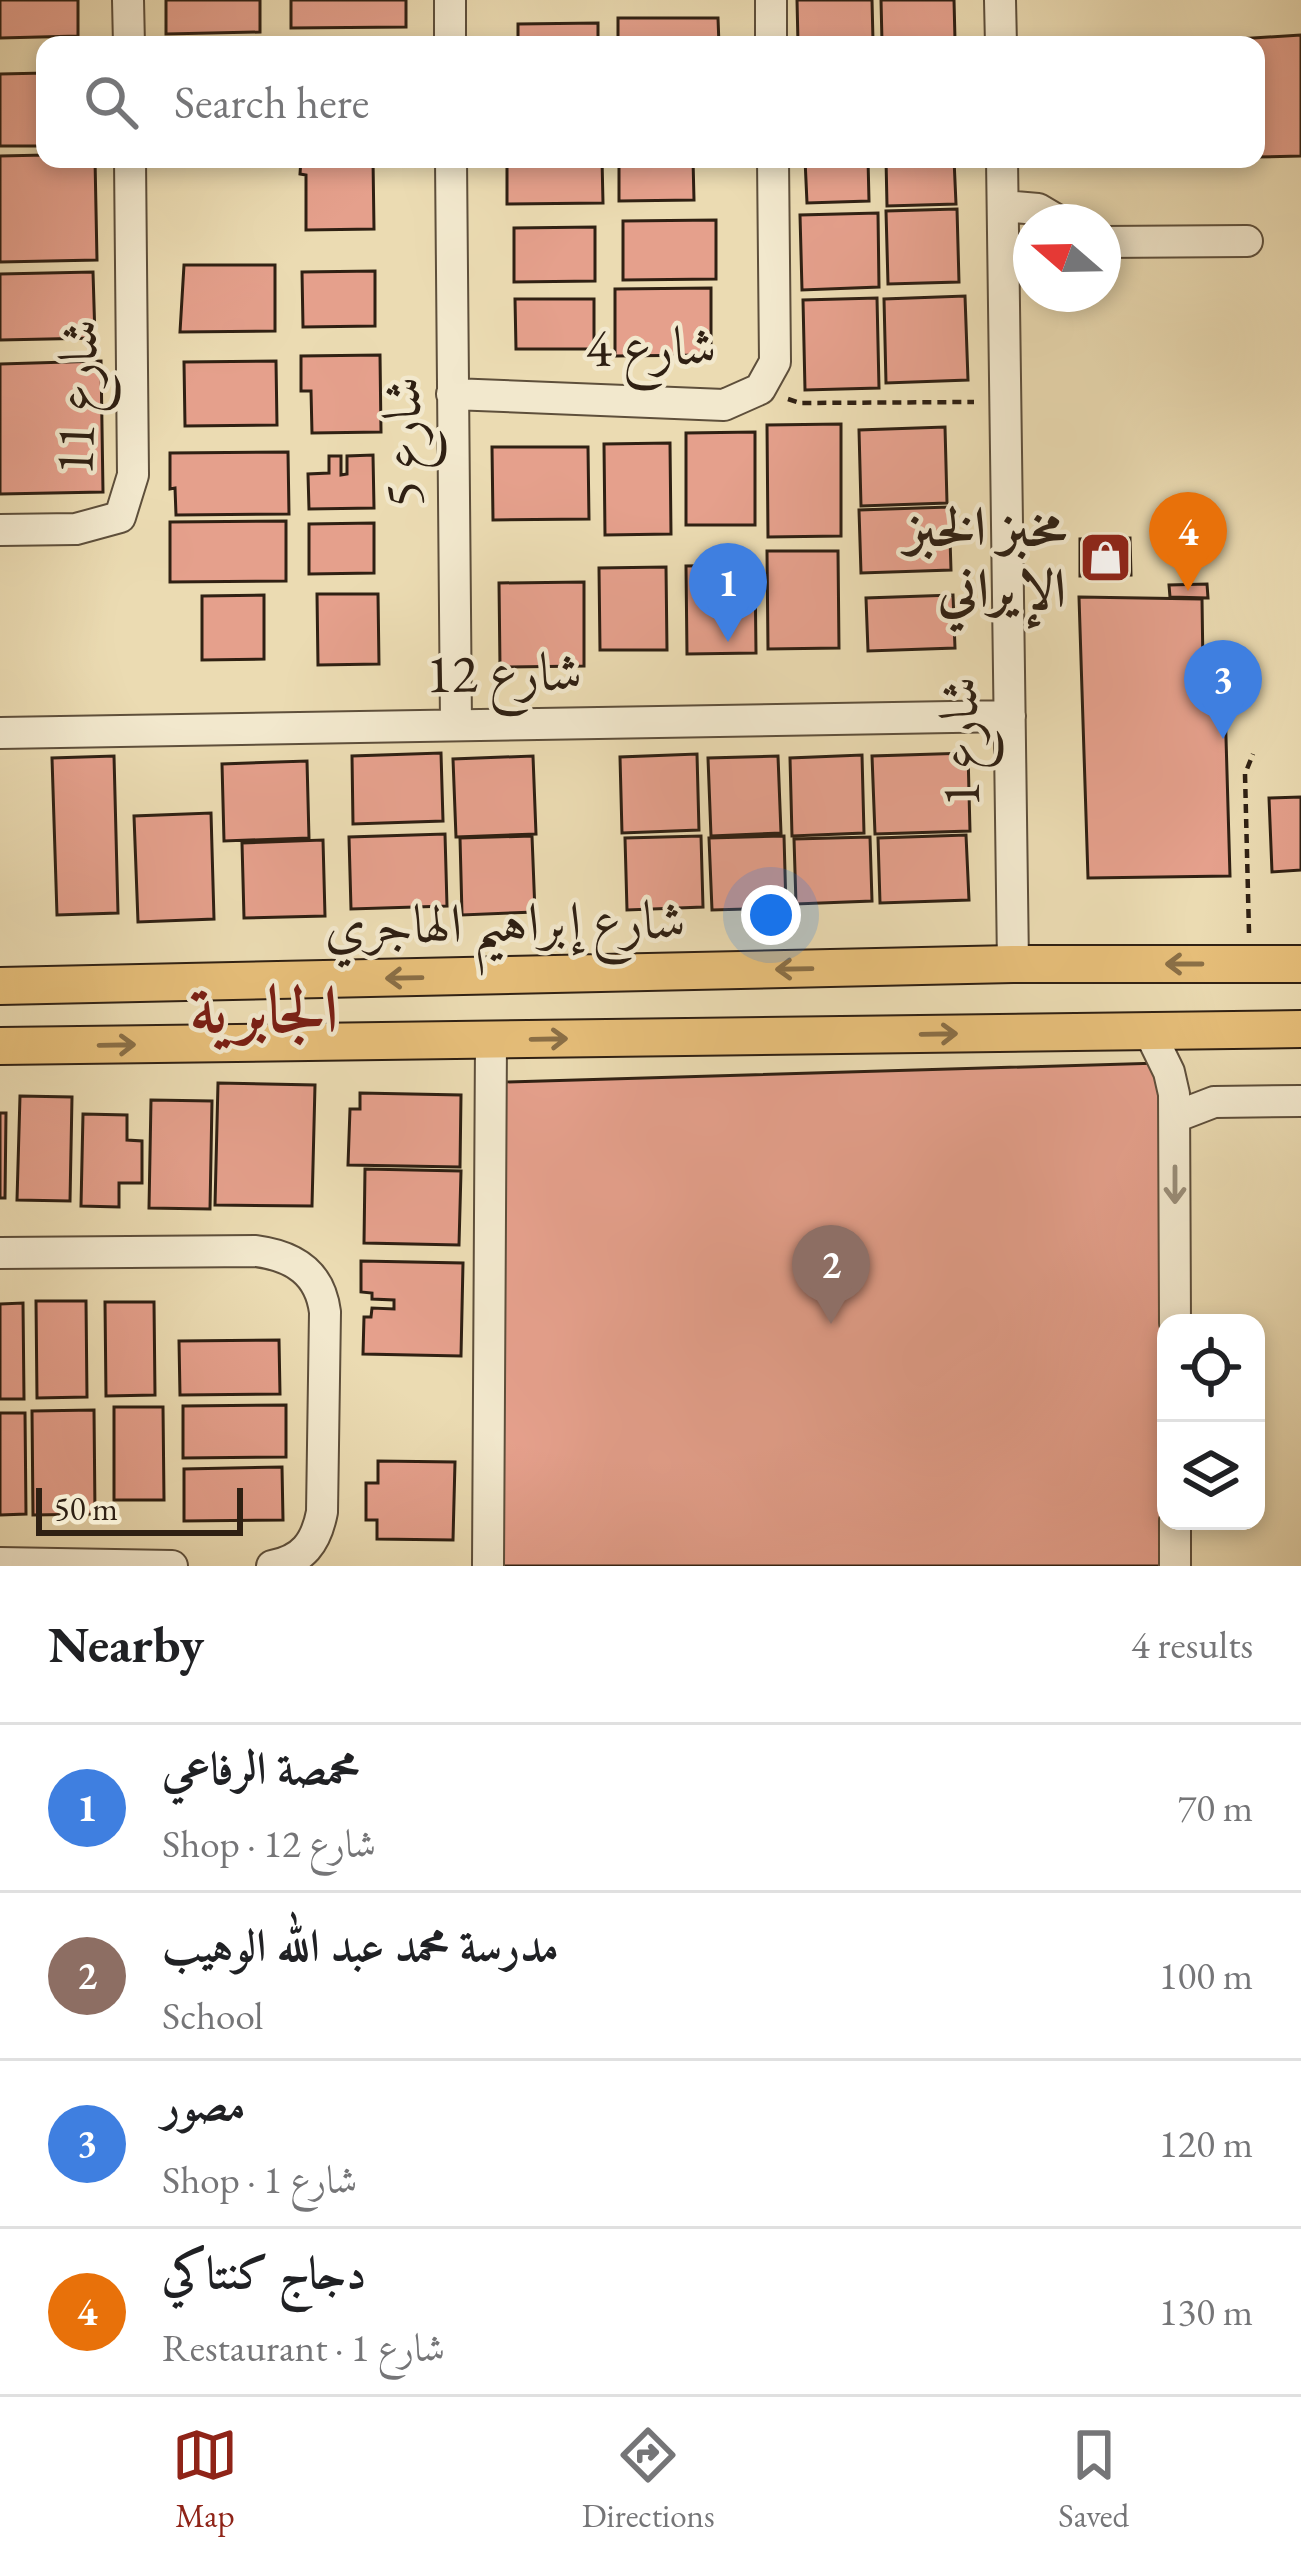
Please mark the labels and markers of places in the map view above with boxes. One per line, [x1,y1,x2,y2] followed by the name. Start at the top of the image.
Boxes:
[900,491,1067,633] place label: مخبز الخبز الإيراني
[1149,492,1227,591] pin: 4
[1077,529,1133,585] shop icon: مخبز الخبز الإيراني
[689,543,767,642] pin: 1
[1184,640,1262,739] pin: 3
[792,1225,870,1324] pin: 2

